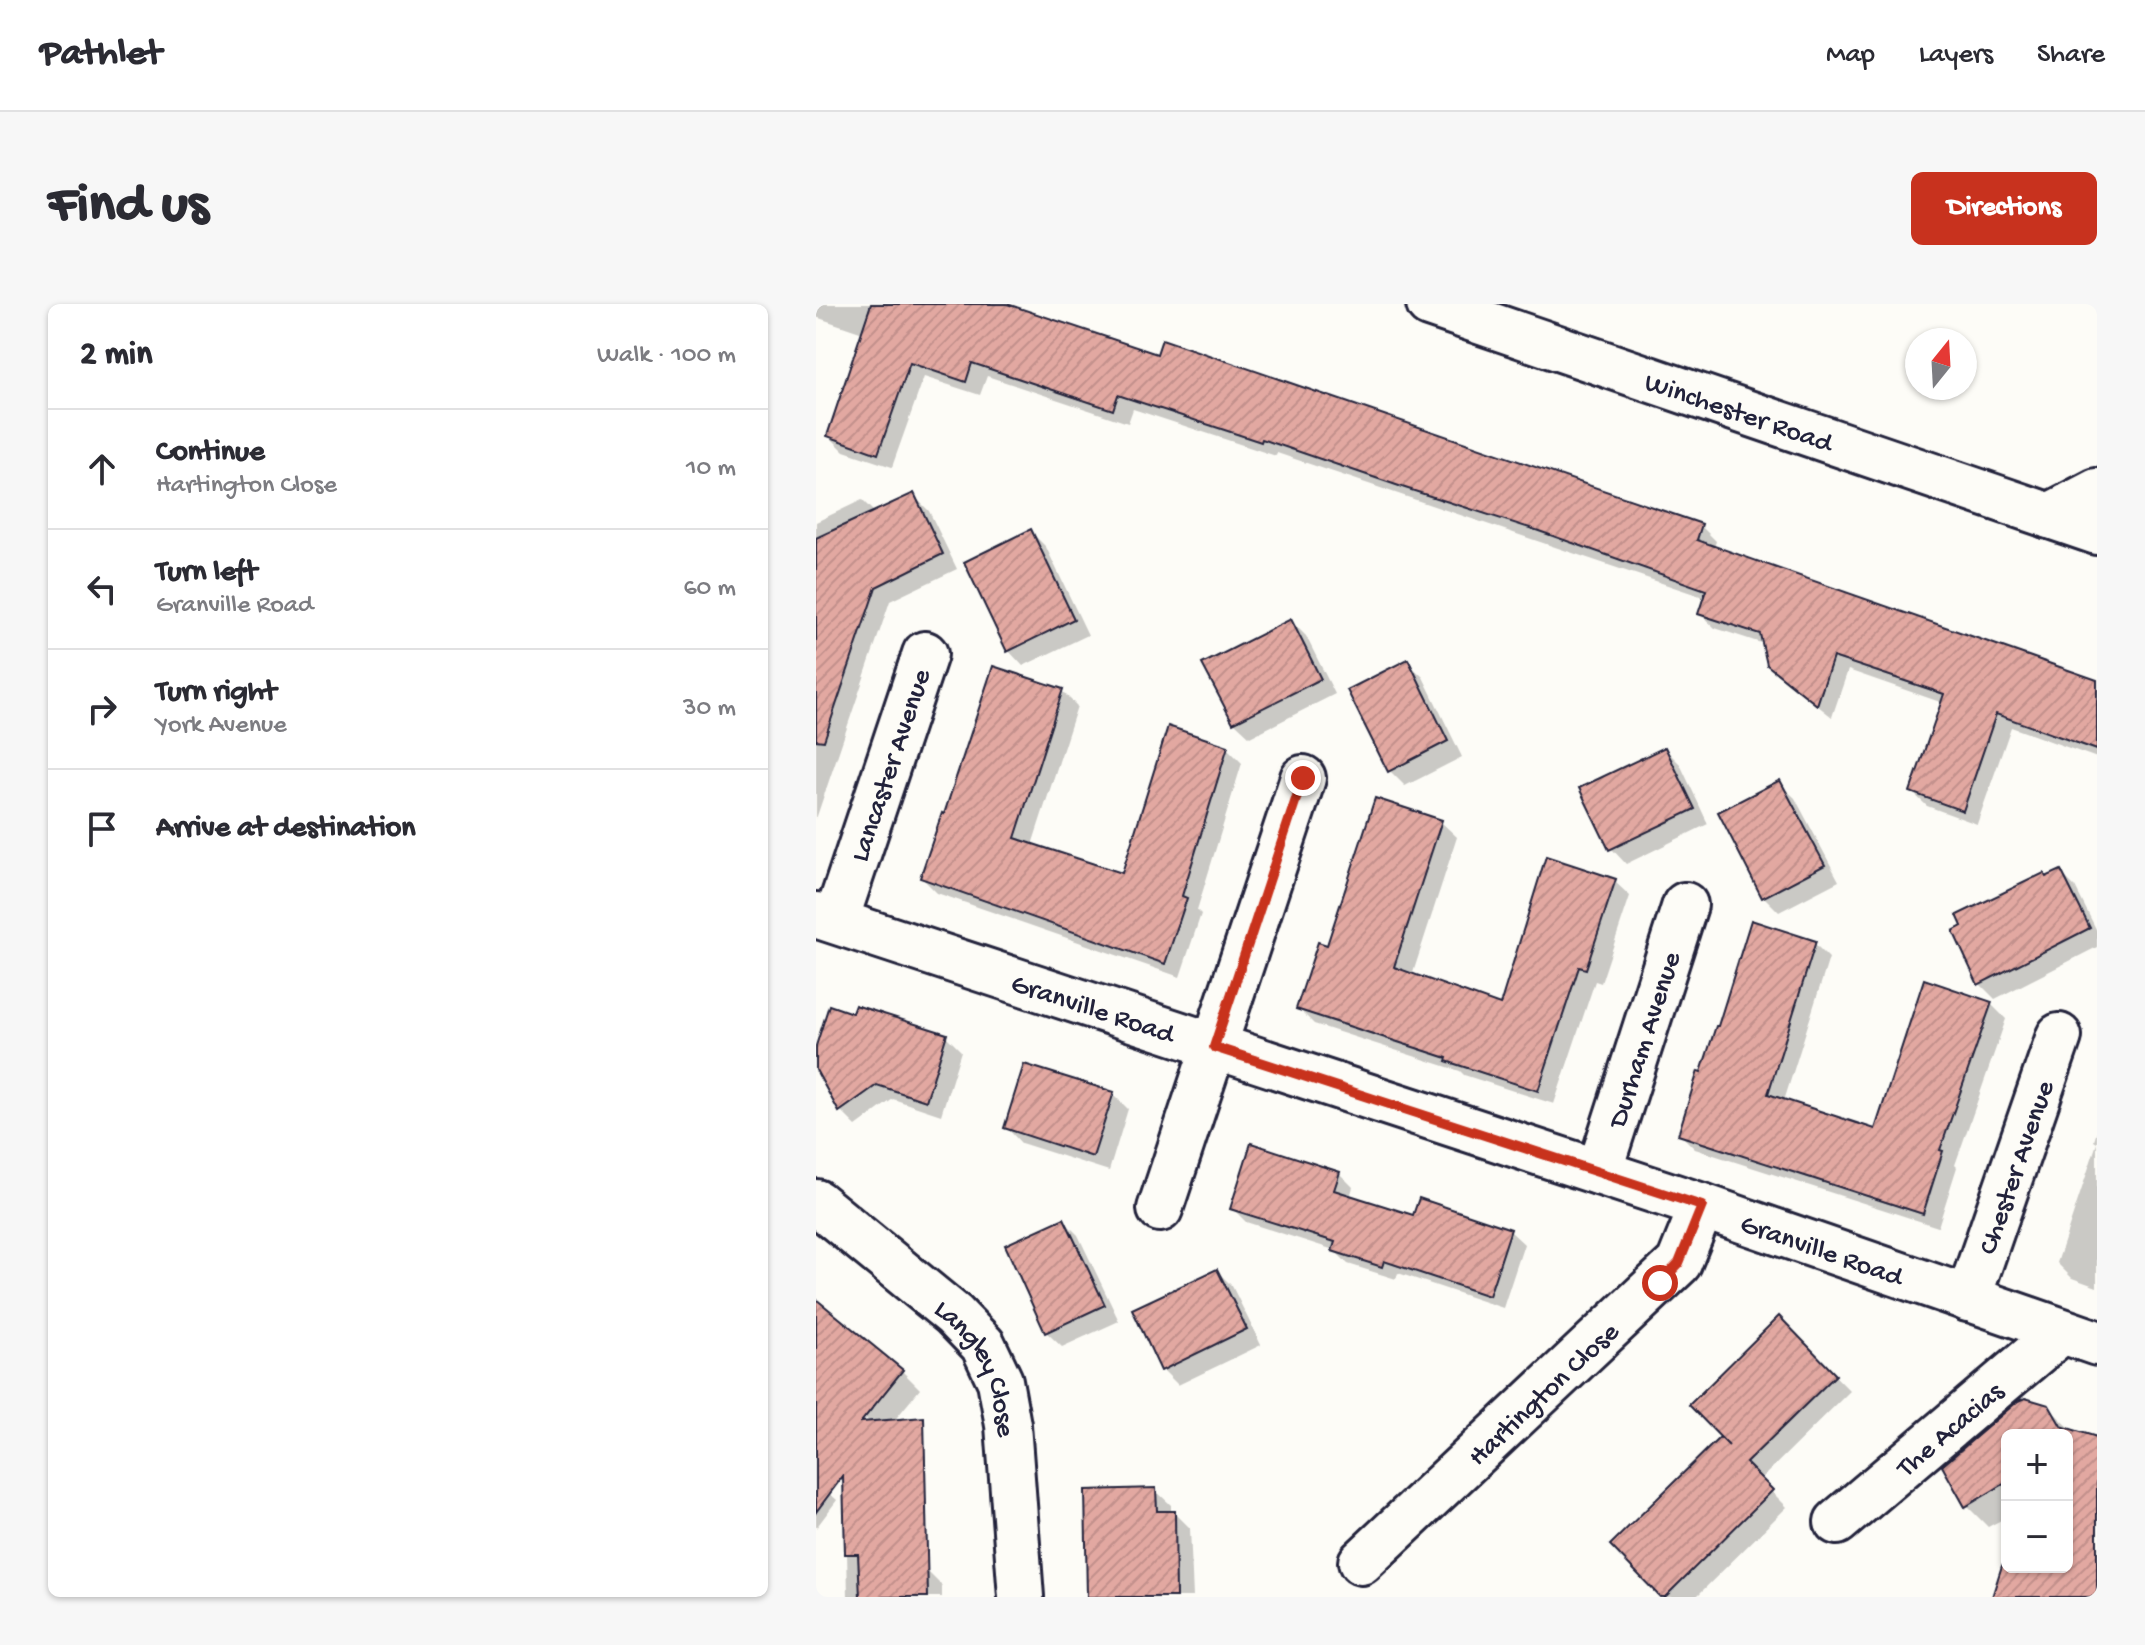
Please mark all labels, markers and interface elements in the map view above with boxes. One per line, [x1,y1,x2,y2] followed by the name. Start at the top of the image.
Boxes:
[40,33,161,77] text: Pathlet
[1826,39,1875,72] text: Map
[1919,39,1993,72] text: Layers
[2037,39,2105,72] text: Share
[1911,172,2097,245] button: Directions
[48,175,208,241] text: Find us
[1905,328,1977,400] north arrow
[80,336,152,376] text: 2 min
[597,341,736,372] text: Walk · 100 m
[1640,367,1839,462] street label: Winchester Road
[156,436,265,471] text: Continue
[80,447,124,491] icon: ahead
[686,454,736,485] text: 10 m
[156,471,337,502] text: Hartington Close
[156,556,257,591] text: Turn left
[80,567,124,611] icon: left
[683,574,736,605] text: 60 m
[156,591,313,622] text: Granville Road
[845,665,940,867] street label: Lancaster Avenue
[156,676,276,711] text: Turn right
[80,687,124,731] icon: right
[683,694,736,725] text: 30 m
[156,711,287,742] text: York Avenue
[1285,760,1321,796] route end
[80,807,124,851] icon: arrive
[156,812,416,847] text: Arrive at destination
[1602,948,1690,1134] street label: Durham Avenue
[1006,968,1180,1053] street label: Granville Road
[1973,1076,2064,1259] street label: Chester Avenue
[1735,1209,1909,1296] street label: Granville Road
[1642,1265,1678,1301] route start
[926,1294,1021,1439] street label: Langley Close
[1462,1316,1627,1474] street label: Hartington Close
[1890,1376,2012,1487] street label: The Acacias
[2001,1429,2073,1573] map controls
[2001,1429,2073,1501] button: +
[2001,1501,2073,1573] button: −

